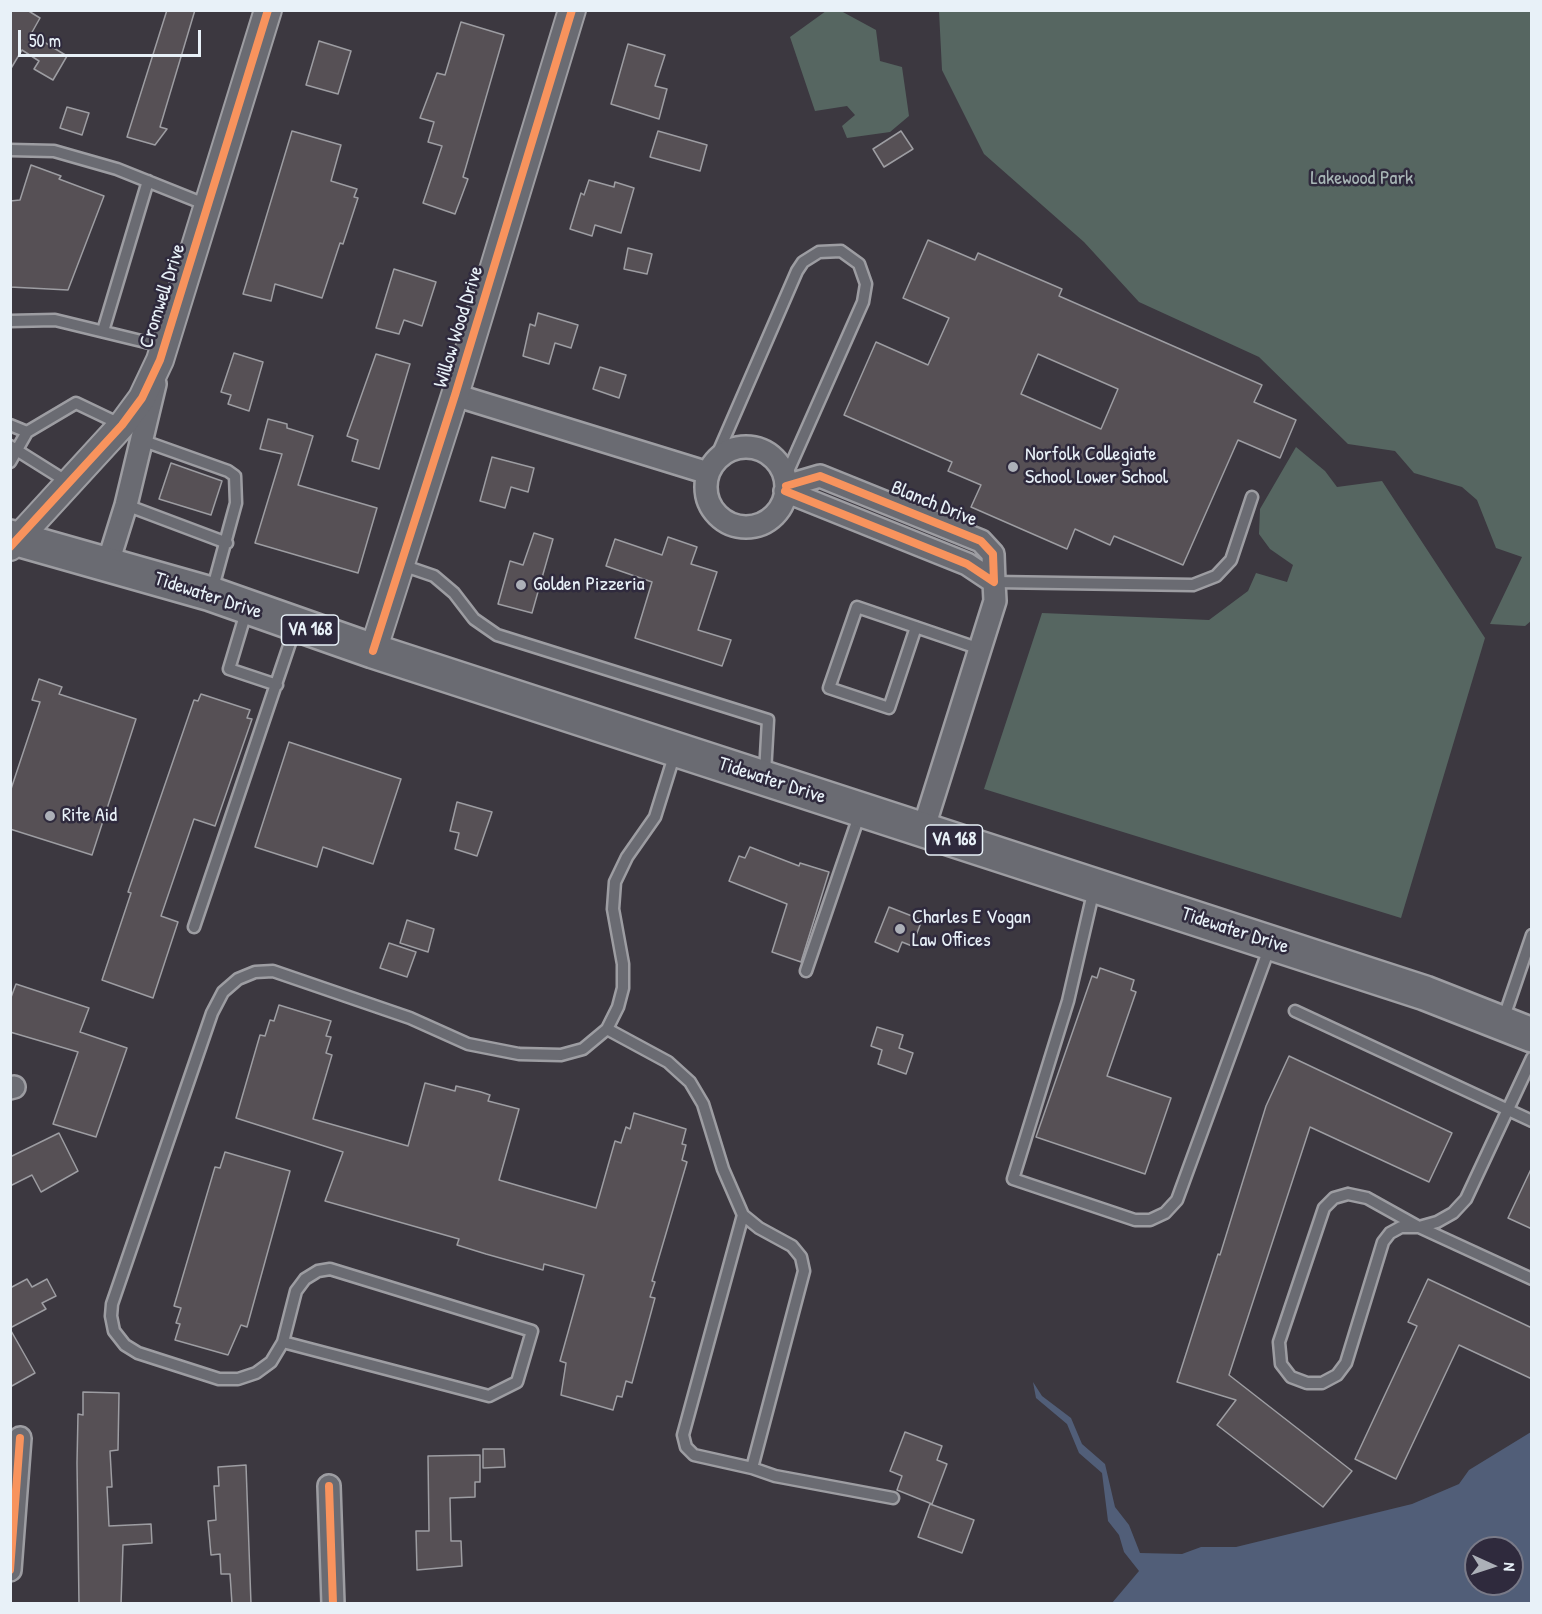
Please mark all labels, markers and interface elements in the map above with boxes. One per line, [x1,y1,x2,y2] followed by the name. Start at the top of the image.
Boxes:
[21,18,204,56] scale bar
[29,28,61,53] text: 50 m
[1311,167,1413,191] park label: Lakewood Park
[135,241,191,351] street label: Cromwell Drive
[429,263,489,391] street label: Willow Wood Drive
[1025,443,1168,490] place label: Norfolk Collegiate School Lower School
[1006,460,1020,474] marker: Norfolk Collegiate School Lower School
[887,476,981,532] street label: Blanch Drive
[151,567,265,625] street label: Tidewater Drive
[533,573,645,597] place label: Golden Pizzeria
[514,578,528,592] marker: Golden Pizzeria
[282,615,338,645] road number: VA 168
[715,752,829,810] street label: Tidewater Drive
[62,804,117,828] place label: Rite Aid
[43,809,57,823] marker: Rite Aid
[926,825,982,855] road number: VA 168
[1178,902,1292,960] street label: Tidewater Drive
[912,906,1031,953] place label: Charles E Vogan Law Offices
[893,922,907,936] marker: Charles E Vogan Law Offices
[1464,1536,1524,1596] north arrow
[1499,1562,1521,1572] text: N

